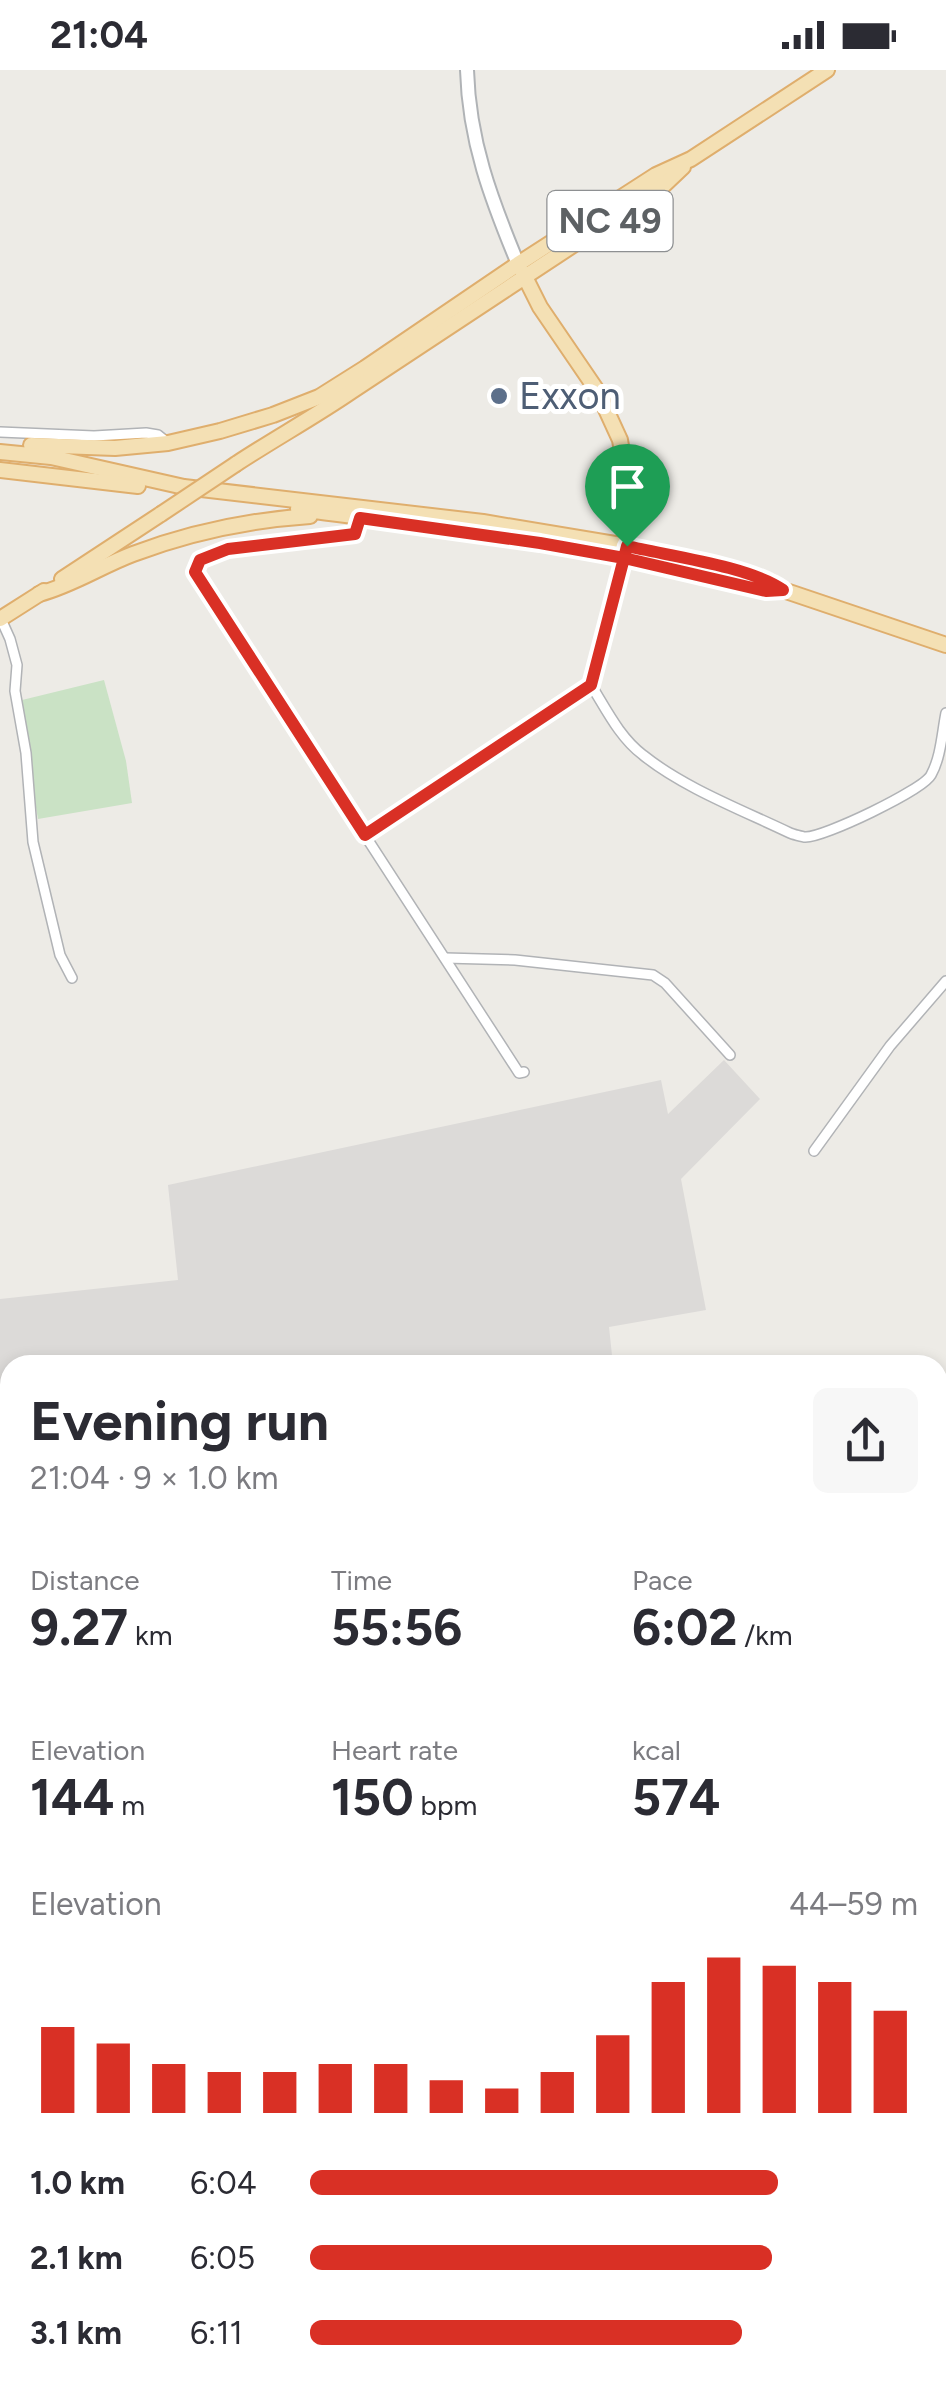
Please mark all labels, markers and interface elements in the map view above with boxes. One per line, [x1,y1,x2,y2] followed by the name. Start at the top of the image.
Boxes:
[50,12,148,58] text: 21:04
[548,191,672,251] road number: NC 49
[519,373,621,419] place label: Exxon
[488,385,510,407] marker: Exxon
[585,444,670,547] pin
[600,459,655,514] icon: arrive
[30,1388,329,1454] text: Evening run
[813,1388,918,1493] button: share
[30,1459,278,1497] text: 21:04 · 9 × 1.0 km
[30,1563,140,1597] text: Distance
[331,1563,392,1597] text: Time
[632,1563,693,1597] text: Pace
[30,1597,128,1658] text: 9.27
[331,1597,462,1658] text: 55:56
[632,1597,737,1658] text: 6:02
[128,1618,172,1652] text: km
[737,1618,793,1652] text: /km
[30,1733,145,1767] text: Elevation
[331,1733,458,1767] text: Heart rate
[632,1733,681,1767] text: kcal
[30,1767,114,1828] text: 144
[331,1767,414,1828] text: 150
[632,1767,721,1828] text: 574
[114,1788,145,1822] text: m
[414,1788,477,1822] text: bpm
[30,1885,162,1923] text: Elevation
[789,1885,918,1923] text: 44–59 m
[30,2164,125,2202] text: 1.0 km
[190,2164,257,2202] text: 6:04
[30,2239,123,2277] text: 2.1 km
[190,2239,255,2277] text: 6:05
[30,2314,122,2352] text: 3.1 km
[190,2314,243,2352] text: 6:11

